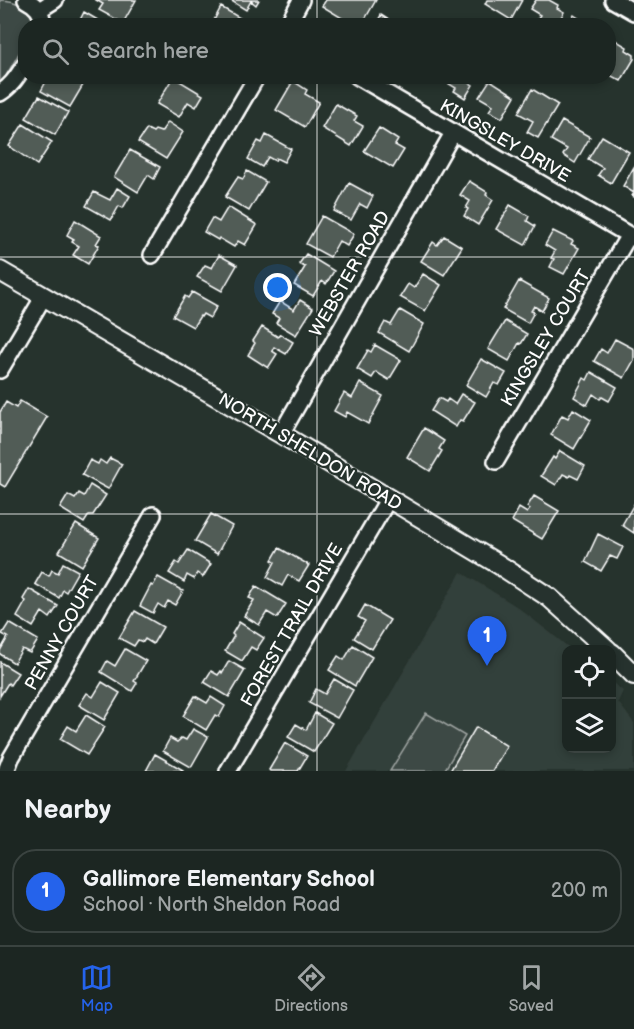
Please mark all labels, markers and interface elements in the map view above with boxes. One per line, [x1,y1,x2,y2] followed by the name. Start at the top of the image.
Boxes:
[18,18,616,84] search box
[39,35,72,68] icon: search
[87,38,209,65] text: Search here
[436,95,574,187] street label: KINGSLEY DRIVE
[306,207,394,341] street label: WEBSTER ROAD
[497,266,595,410] street label: KINGSLEY COURT
[263,273,292,302] your location
[215,389,405,515] street label: NORTH SHELDON ROAD
[237,540,347,710] street label: FOREST TRAIL DRIVE
[21,572,103,694] street label: PENNY COURT
[468,616,506,666] pin: 1
[562,645,616,753] map controls
[562,645,616,699] button: locate
[562,699,616,753] button: layers
[24,795,111,826] text: Nearby
[83,866,375,893] text: Gallimore Elementary School
[41,879,50,903] text: 1
[551,879,608,903] text: 200 m
[83,893,340,917] text: School · North Sheldon Road
[80,961,113,1016] tab: Map
[274,961,348,1016] tab: Directions
[509,961,554,1016] tab: Saved

